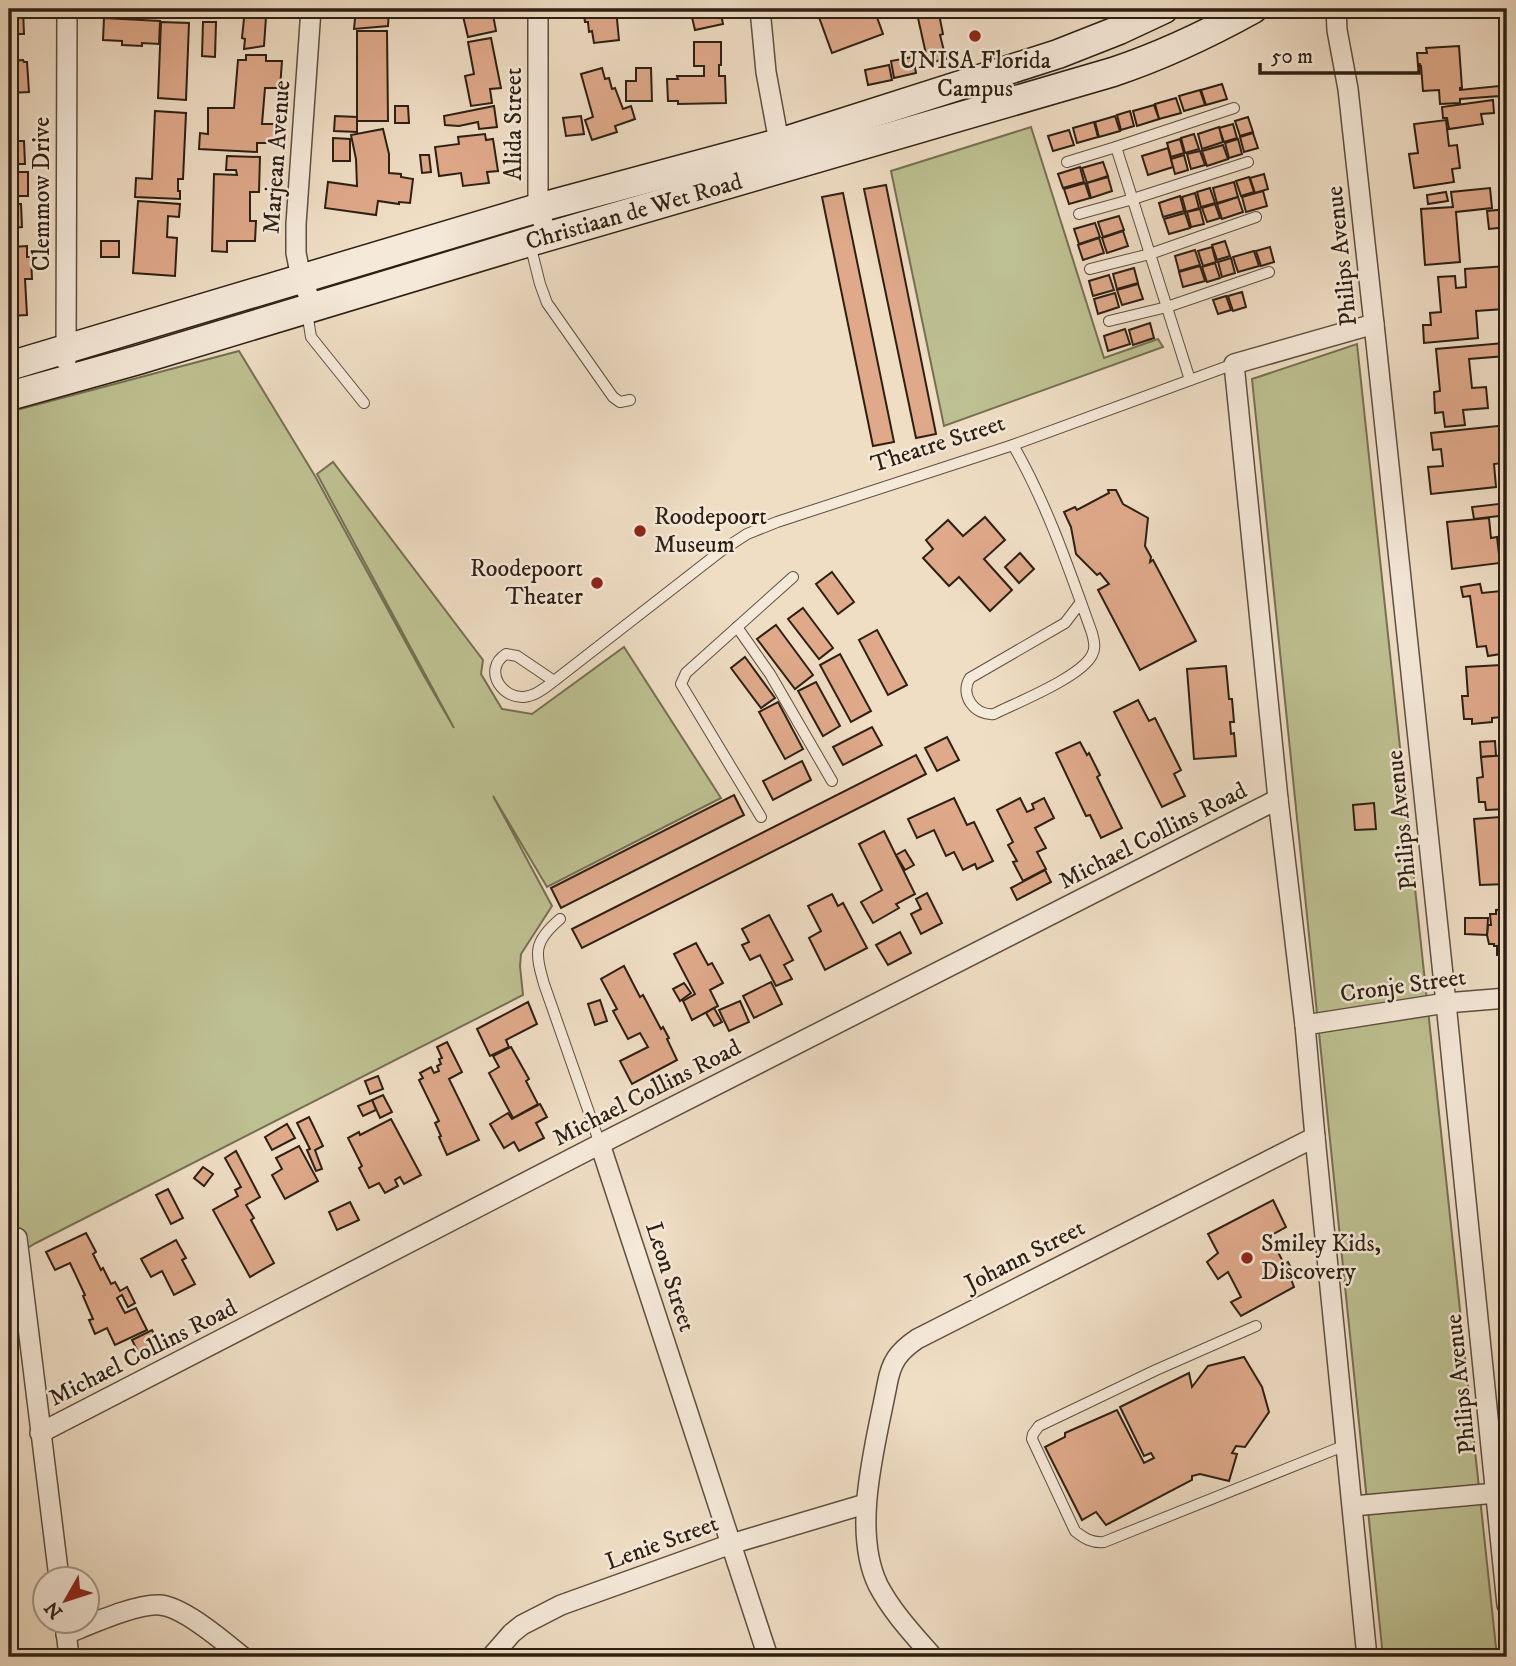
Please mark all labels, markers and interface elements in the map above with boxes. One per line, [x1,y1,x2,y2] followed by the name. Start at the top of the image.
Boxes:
[967,28,983,44] marker: UNISA Florida Campus
[1260,32,1420,76] scale bar
[1271,44,1313,70] text: 50 m
[899,46,1052,104] place label: UNISA Florida Campus
[499,67,529,180] street label: Alida Street
[257,79,297,235] street label: Marjean Avenue
[27,117,57,271] street label: Clemmow Drive
[522,167,746,257] street label: Christiaan de Wet Road
[1320,185,1364,327] street label: Philips Avenue
[867,408,1009,480] street label: Theatre Street
[654,502,767,560] place label: Roodepoort Museum
[632,523,648,539] marker: Roodepoort Museum
[470,554,583,612] place label: Roodepoort Theater
[589,575,605,591] marker: Roodepoort Theater
[1380,749,1424,891] street label: Philips Avenue
[1054,776,1252,896] street label: Michael Collins Road
[1338,962,1468,1010] street label: Cronje Street
[548,1033,746,1153] street label: Michael Collins Road
[958,1213,1090,1300] street label: Johann Street
[638,1218,702,1336] street label: Leon Street
[1261,1229,1381,1287] place label: Smiley Kids, Discovery
[1239,1250,1255,1266] marker: Smiley Kids, Discovery
[44,1293,242,1413] street label: Michael Collins Road
[1439,1313,1483,1455] street label: Philips Avenue
[602,1509,723,1577] street label: Lenie Street
[32,1564,102,1634] north arrow
[40,1596,68,1623] text: N

